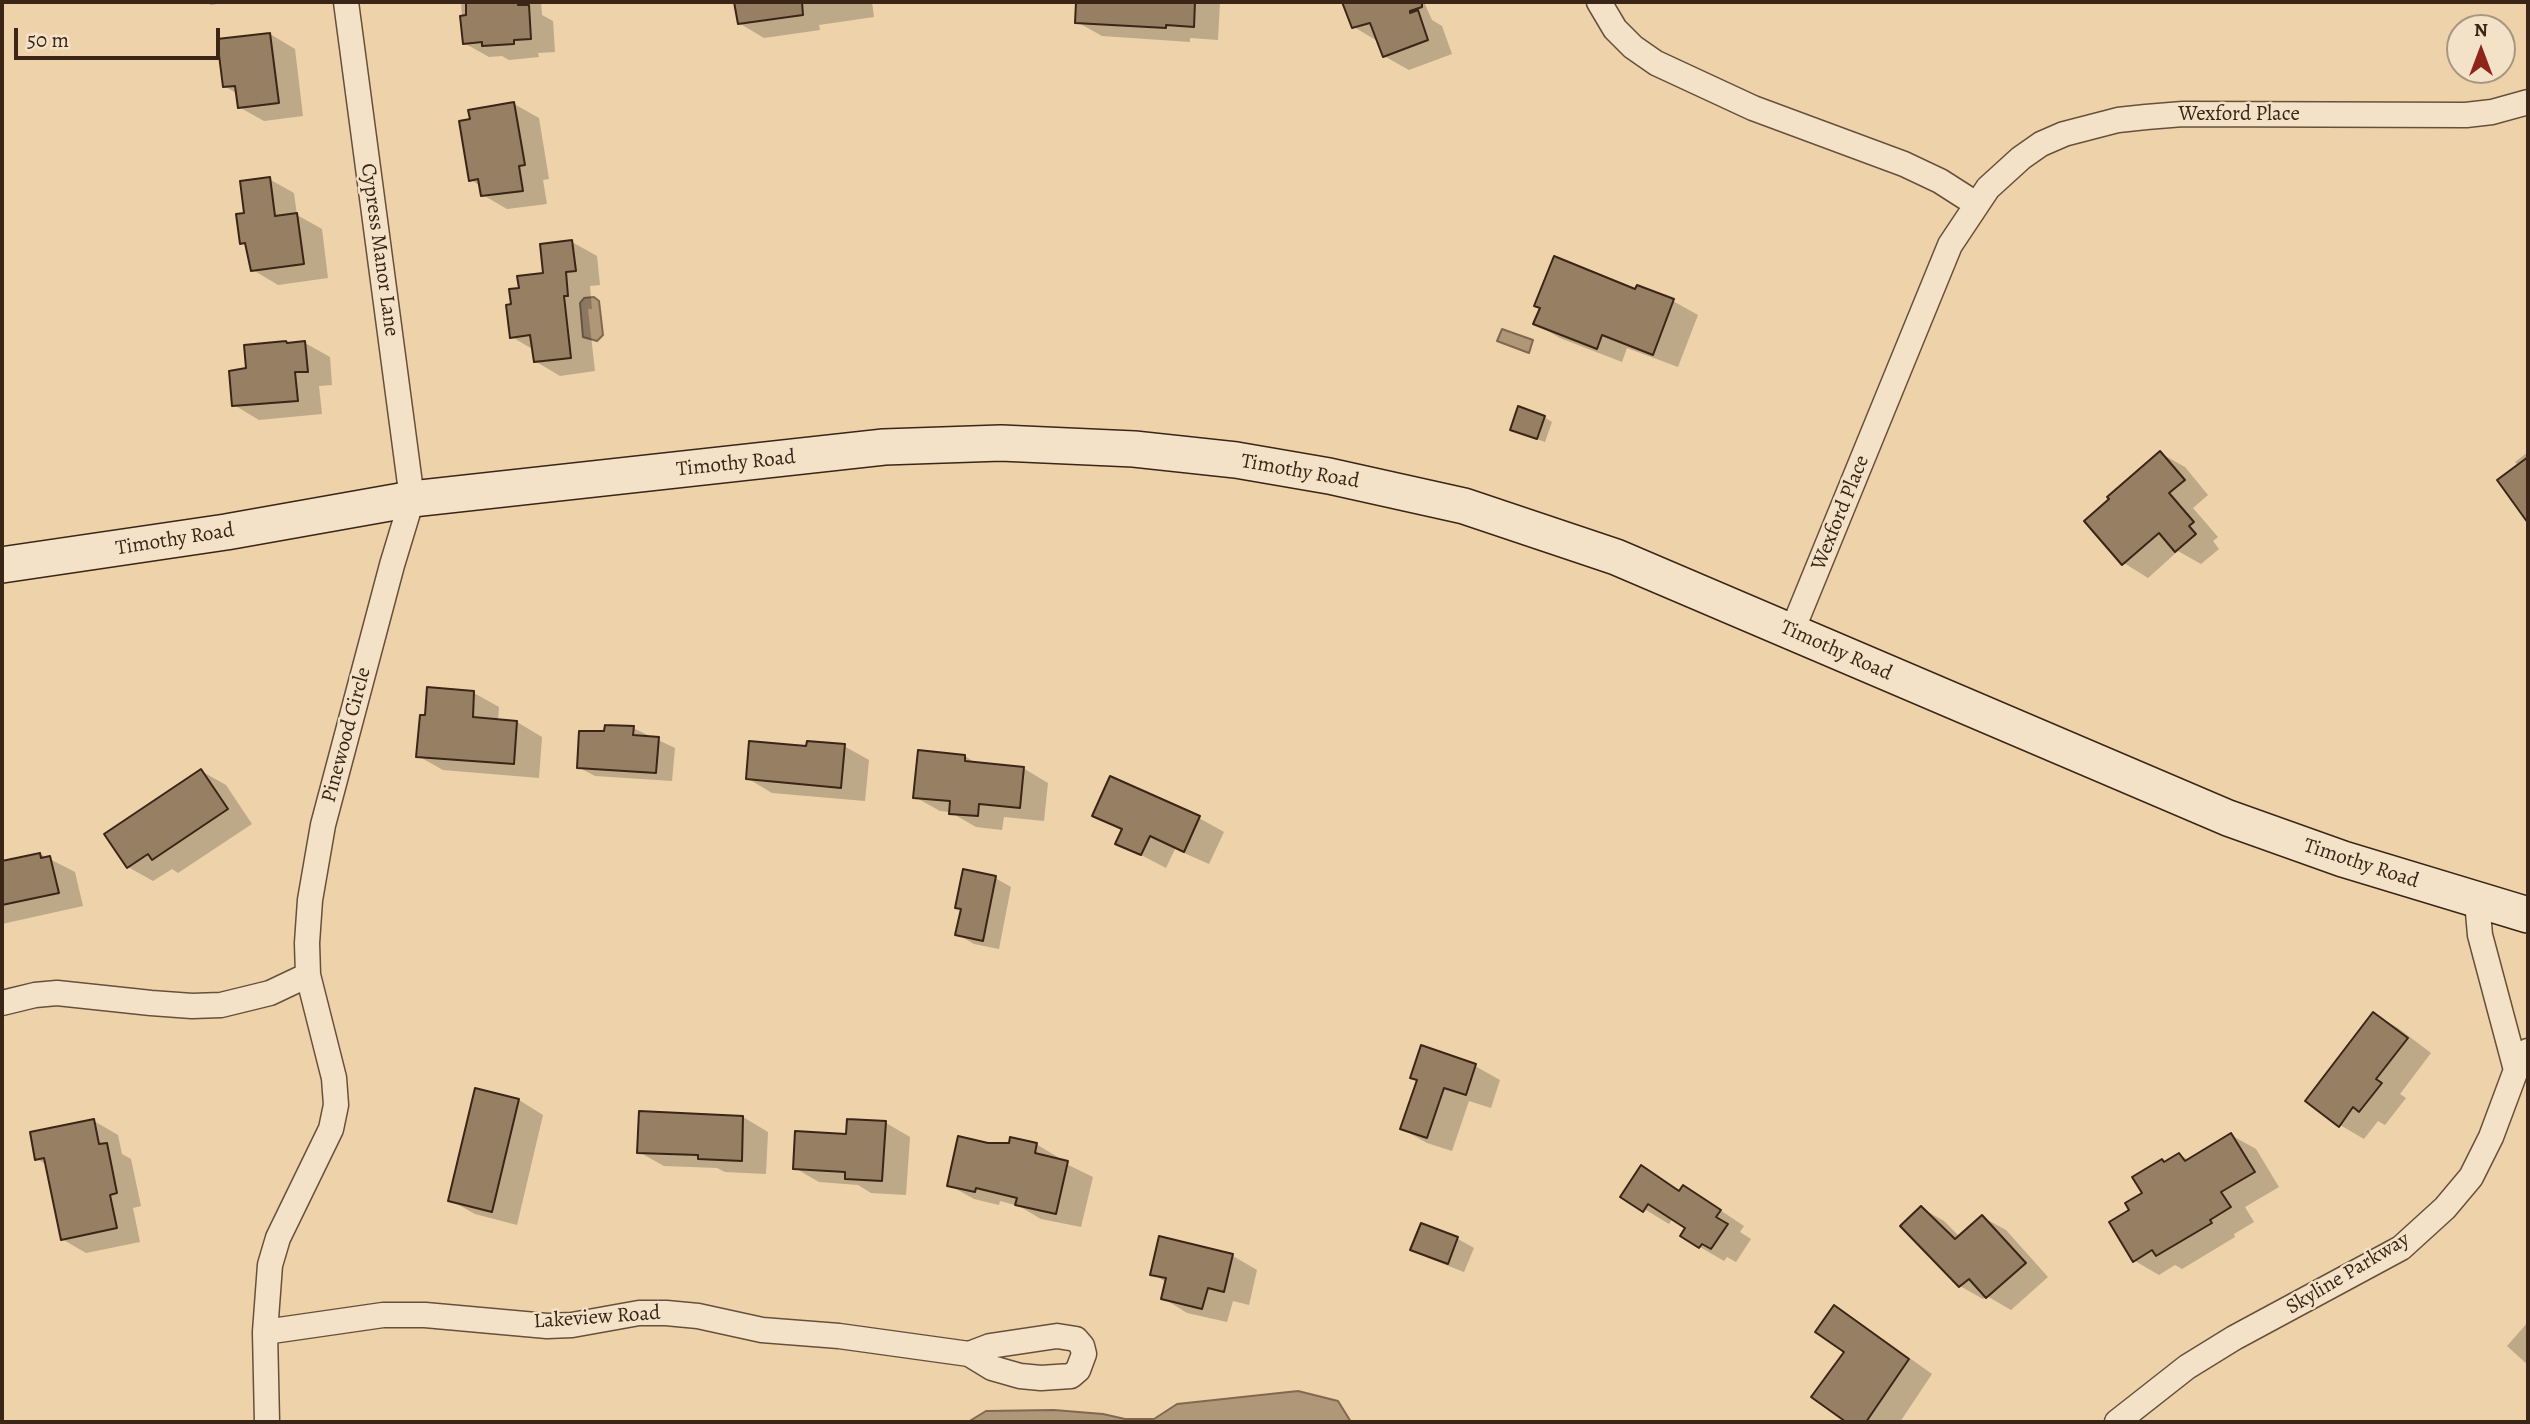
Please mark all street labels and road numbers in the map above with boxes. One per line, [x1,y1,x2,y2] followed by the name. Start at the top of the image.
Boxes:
[2178,102,2300,128] street label: Wexford Place
[354,162,404,338] street label: Cypress Manor Lane
[675,445,797,483] street label: Timothy Road
[1239,449,1361,495] street label: Timothy Road
[1807,452,1875,574] street label: Wexford Place
[114,518,236,562] street label: Timothy Road
[1776,615,1896,687] street label: Timothy Road
[317,665,377,805] street label: Pinewood Circle
[2300,834,2422,894] street label: Timothy Road
[2282,1227,2414,1321] street label: Skyline Parkway
[533,1301,661,1335] street label: Lakeview Road

